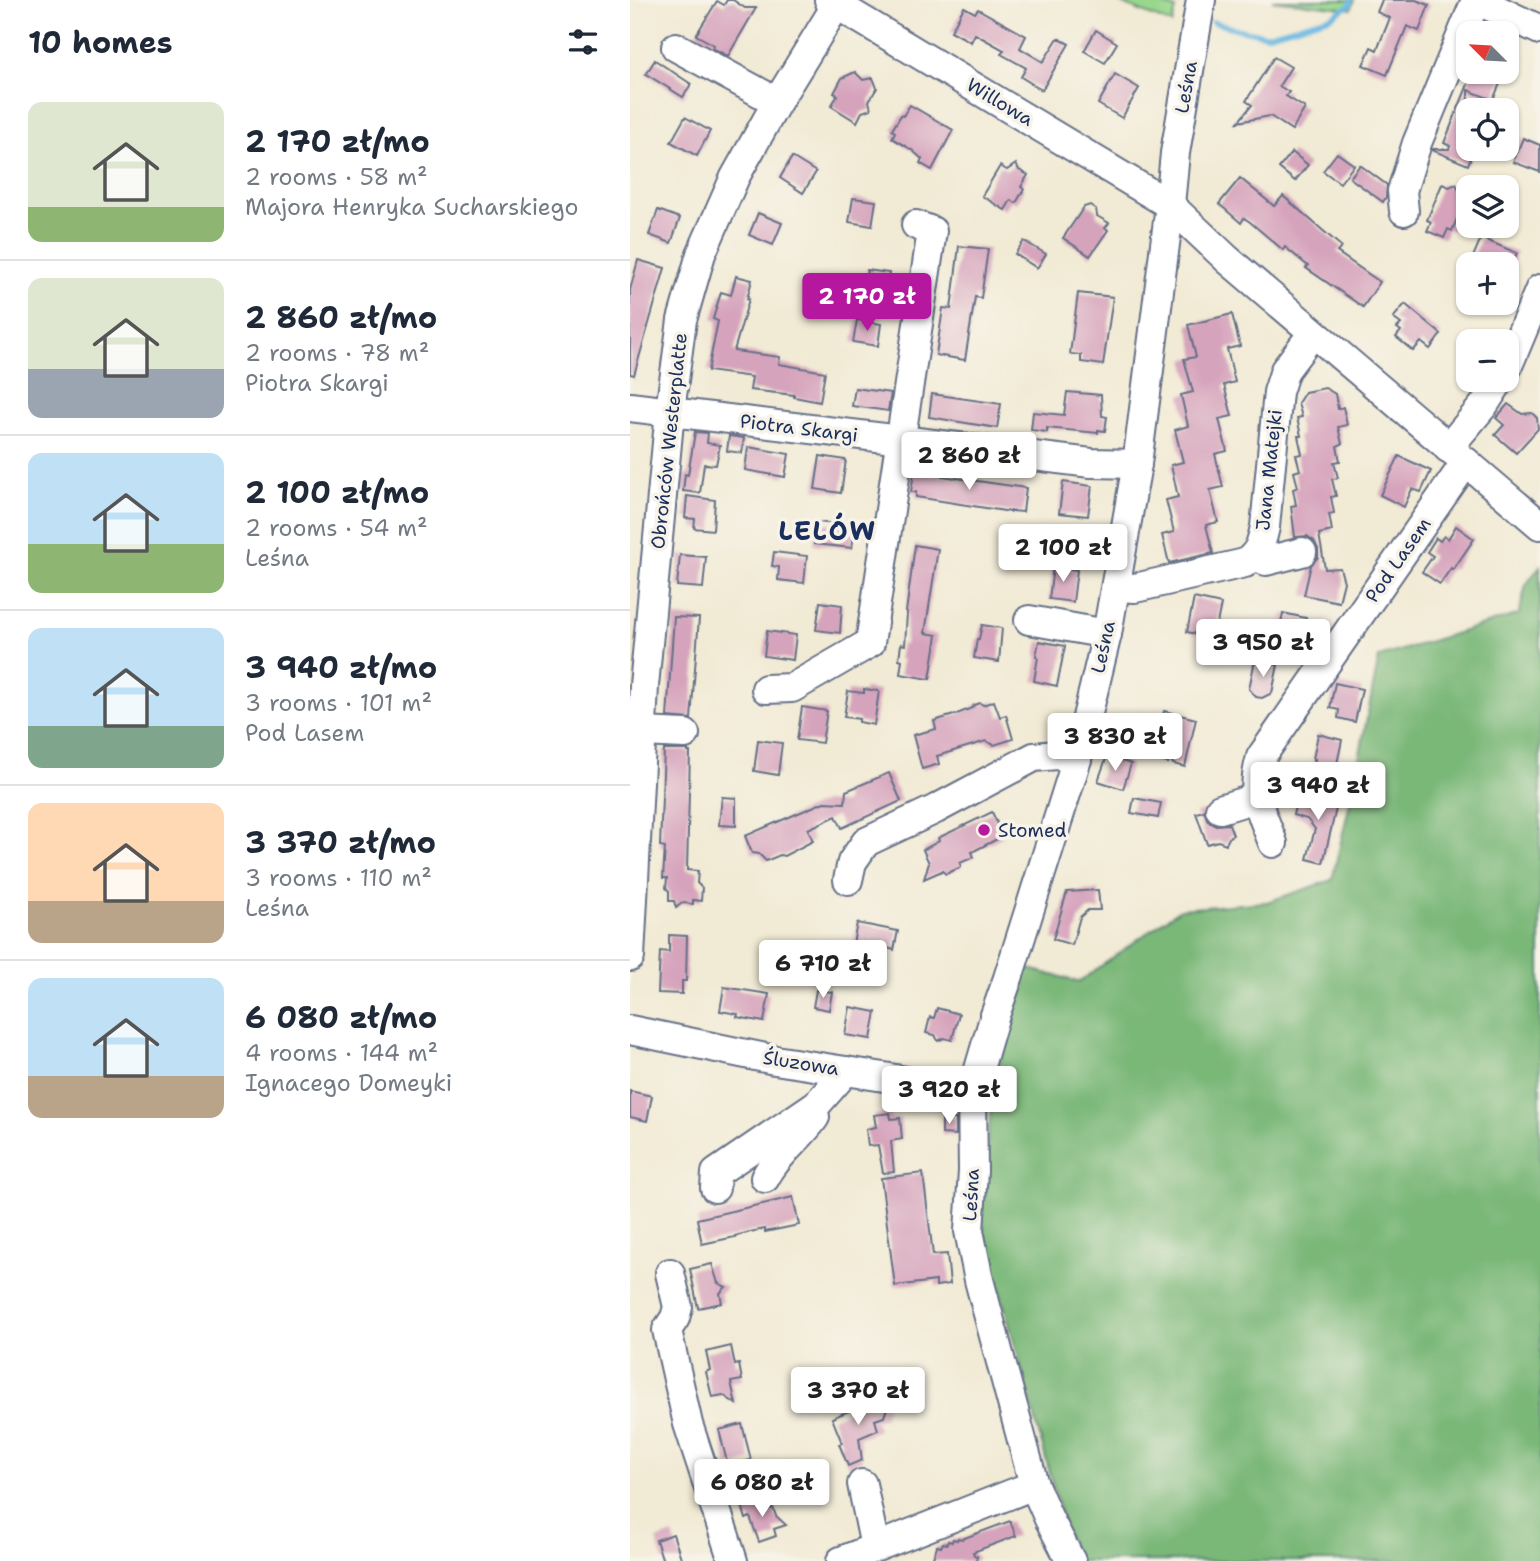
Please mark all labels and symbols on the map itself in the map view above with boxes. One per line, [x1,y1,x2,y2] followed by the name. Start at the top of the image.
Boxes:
[1456,21,1519,84] north arrow
[1169,59,1203,115] street label: Leśna
[962,72,1038,132] street label: Willowa
[795,274,939,333] pin: 2 170 zł
[645,332,693,550] street label: Obrońców Westerplatte
[738,408,860,448] street label: Piotra Skargi
[1250,408,1288,532] street label: Jana Matejki
[897,433,1041,492] pin: 2 860 zł
[779,512,877,548] district label: LELÓW
[1360,512,1436,608] street label: Pod Lasem
[991,524,1135,584] pin: 2 100 zł
[1085,618,1121,676] street label: Leśna
[1191,620,1335,679] pin: 3 950 zł
[1043,714,1187,773] pin: 3 830 zł
[1246,762,1390,822] pin: 3 940 zł
[998,818,1067,843] place label: Stomed
[976,822,992,838] marker: Stomed
[751,940,895,1000] pin: 6 710 zł
[761,1044,841,1081] street label: Śluzowa
[877,1066,1021,1126] pin: 3 920 zł
[957,1168,985,1222] street label: Leśna
[786,1368,930,1427] pin: 3 370 zł
[690,1460,834,1519] pin: 6 080 zł

